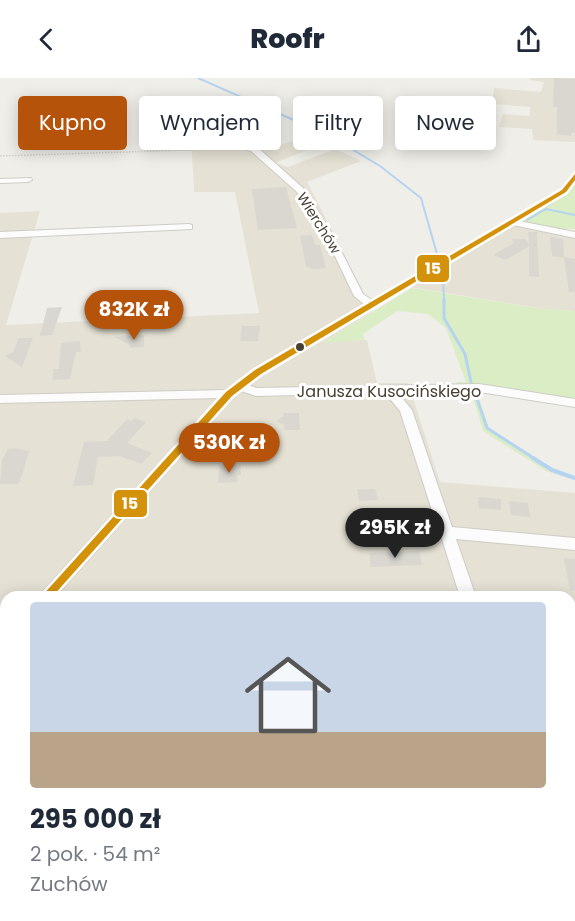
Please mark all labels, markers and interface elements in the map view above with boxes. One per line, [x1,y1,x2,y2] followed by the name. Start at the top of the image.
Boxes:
[250,20,325,57] text: Roofr
[30,23,63,56] icon: back
[512,23,545,56] icon: share
[18,96,127,150] chip: Kupno
[139,96,281,150] chip: Wynajem
[293,96,383,150] chip: Filtry
[395,96,496,150] chip: Nowe
[292,188,346,258] street label: Wierchów
[416,254,450,283] line badge: 15
[425,257,441,280] text: 15
[79,290,189,341] pin: 832K zł
[99,295,170,323] text: 832K zł
[294,341,306,353] unlabelled marker
[297,380,481,403] street label: Janusza Kusocińskiego
[174,423,284,474] pin: 530K zł
[193,428,265,456] text: 530K zł
[113,489,148,518] line badge: 15
[122,492,138,515] text: 15
[340,508,450,559] pin: 295K zł
[359,513,431,541] text: 295K zł
[234,641,342,749] icon: home
[30,801,161,837] text: 295 000 zł
[30,840,160,868] text: 2 pok. · 54 m²
[30,870,108,898] text: Zuchów

